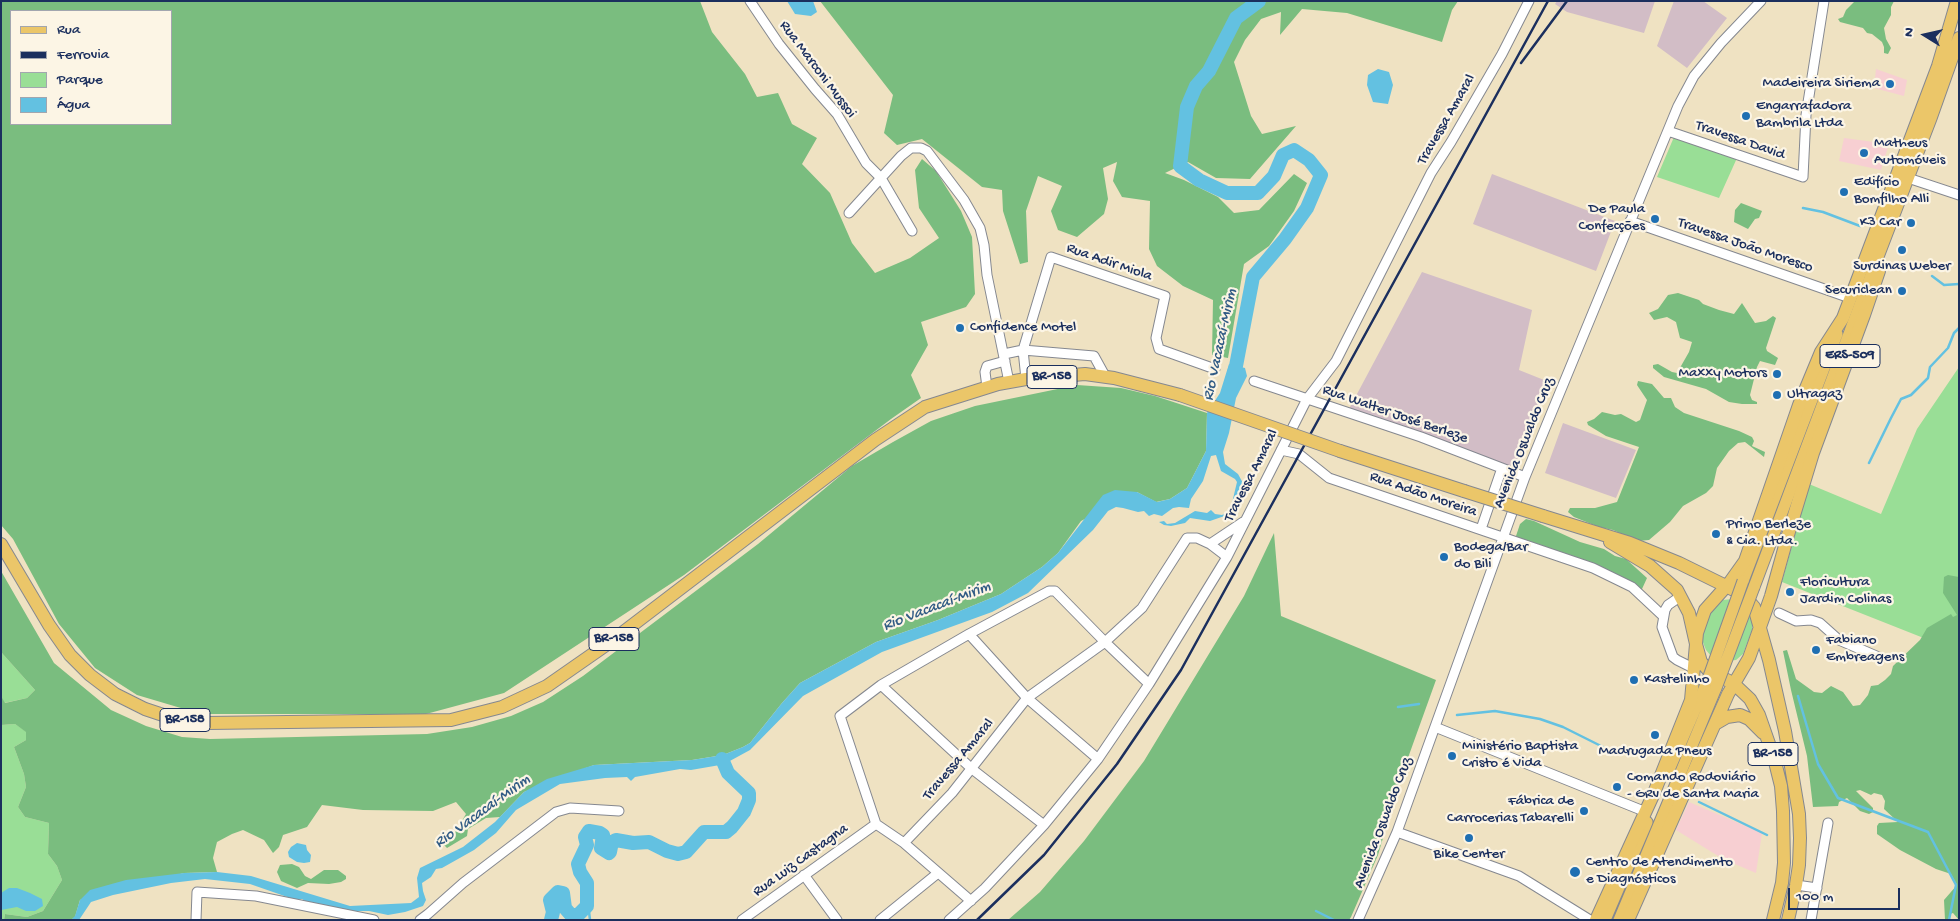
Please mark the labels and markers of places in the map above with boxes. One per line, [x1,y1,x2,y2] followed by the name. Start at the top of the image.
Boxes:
[1762,75,1880,93] place label: Madeireira Siriema
[1884,78,1896,90] marker: Madeireira Siriema
[1756,98,1851,133] place label: Engarrafadora Bambrila Ltda
[1740,110,1752,122] marker: Engarrafadora Bambrila Ltda
[1874,135,1945,170] place label: Matheus Automóveis
[1858,147,1870,159] marker: Matheus Automóveis
[1854,174,1929,209] place label: Edifício Bomfilho Alli
[1838,186,1850,198] marker: Edifício Bomfilho Alli
[1578,201,1645,236] place label: De Paula Confecções
[1649,213,1661,225] marker: De Paula Confecções
[1860,214,1901,232] place label: K3 Car
[1905,217,1917,229] marker: K3 Car
[1896,244,1908,256] marker: Surdinas Weber
[1853,258,1951,276] place label: Surdinas Weber
[1825,282,1892,300] place label: Securiclean
[1896,285,1908,297] marker: Securiclean
[970,319,1076,337] place label: Confidence Motel
[954,322,966,334] marker: Confidence Motel
[1679,365,1767,383] place label: Maxxy Motors
[1771,368,1783,380] marker: Maxxy Motors
[1787,386,1842,404] place label: Ultragaz
[1771,389,1783,401] marker: Ultragaz
[1726,516,1811,551] place label: Primo Berleze & Cia. Ltda.
[1710,528,1722,540] marker: Primo Berleze & Cia. Ltda.
[1454,539,1528,574] place label: Bodega/Bar do Bili
[1438,551,1450,563] marker: Bodega/Bar do Bili
[1800,574,1891,609] place label: Floricultura Jardim Colinas
[1784,586,1796,598] marker: Floricultura Jardim Colinas
[1826,632,1904,667] place label: Fabiano Embreagens
[1810,644,1822,656] marker: Fabiano Embreagens
[1644,671,1710,689] place label: Kastelinho
[1628,674,1640,686] marker: Kastelinho
[1649,729,1661,741] marker: Madrugada Pneus
[1462,738,1578,773] place label: Ministério Baptista Cristo é Vida
[1598,743,1712,761] place label: Madrugada Pneus
[1446,750,1458,762] marker: Ministério Baptista Cristo é Vida
[1627,769,1759,804] place label: Comando Rodoviário - GRv de Santa Maria
[1611,781,1623,793] marker: Comando Rodoviário - GRv de Santa Maria
[1447,793,1574,828] place label: Fábrica de Carrocerias Tabarelli
[1578,805,1590,817] marker: Fábrica de Carrocerias Tabarelli
[1463,832,1475,844] marker: Bike Center
[1433,846,1505,864] place label: Bike Center
[1586,854,1733,889] place label: Centro de Atendimento e Diagnósticos
[1568,865,1582,879] marker: Centro de Atendimento e Diagnósticos

